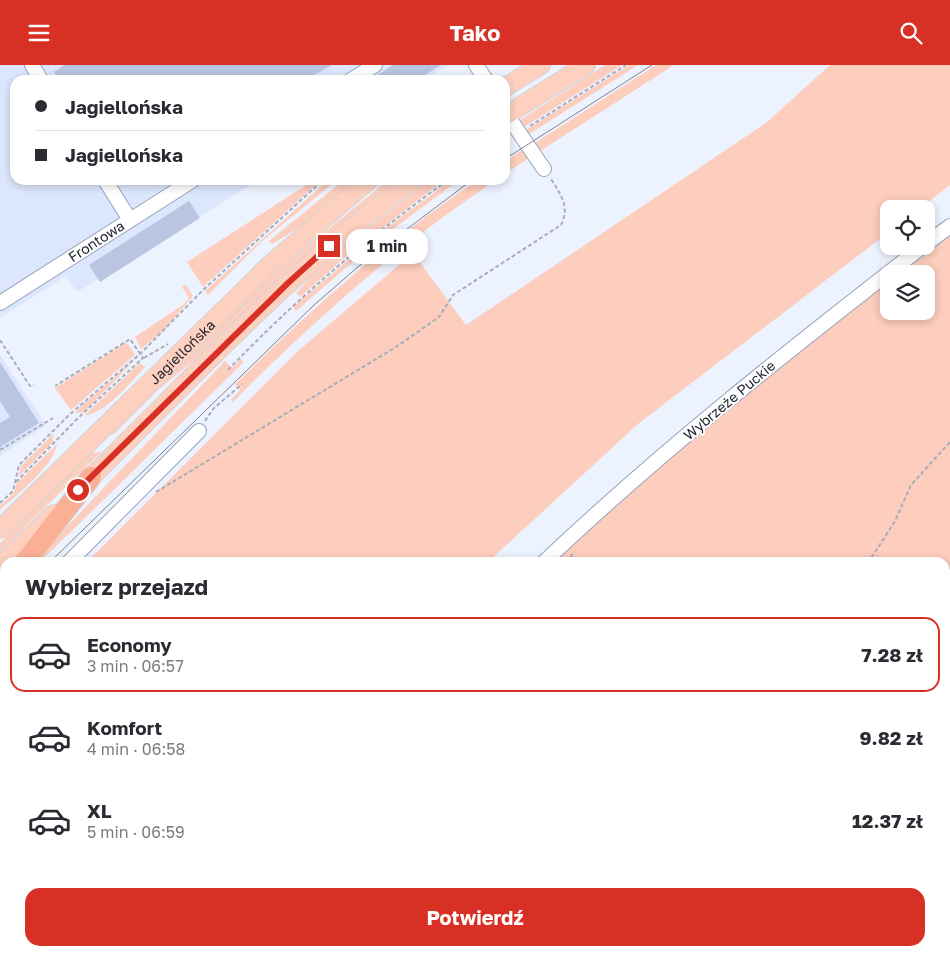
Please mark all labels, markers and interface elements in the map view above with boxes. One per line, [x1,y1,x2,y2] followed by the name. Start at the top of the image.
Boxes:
[25,19,53,47] icon: menu
[450,19,500,46] text: Tako
[897,19,925,47] icon: search
[65,95,183,118] text: Jagiellońska
[65,143,183,166] text: Jagiellońska
[880,200,935,320] map controls
[880,200,935,255] button: locate
[65,217,127,265] street label: Frontowa
[346,229,429,263] callout: 1 min
[318,235,340,257] route end
[367,236,407,256] text: 1 min
[880,265,935,320] button: layers
[145,316,218,387] street label: Jagiellońska
[680,357,778,443] street label: Wybrzeże Puckie
[67,479,89,501] route start
[25,573,208,600] text: Wybierz przejazd
[27,632,72,677] icon: car
[87,633,172,656] text: Economy
[861,643,923,666] text: 7.28 zł
[87,656,184,676] text: 3 min · 06:57
[27,715,72,760] icon: car
[87,716,162,739] text: Komfort
[860,726,923,749] text: 9.82 zł
[87,739,185,759] text: 4 min · 06:58
[27,798,72,843] icon: car
[87,799,112,822] text: XL
[852,809,923,832] text: 12.37 zł
[87,822,185,842] text: 5 min · 06:59
[25,888,925,946] button: Potwierdź

